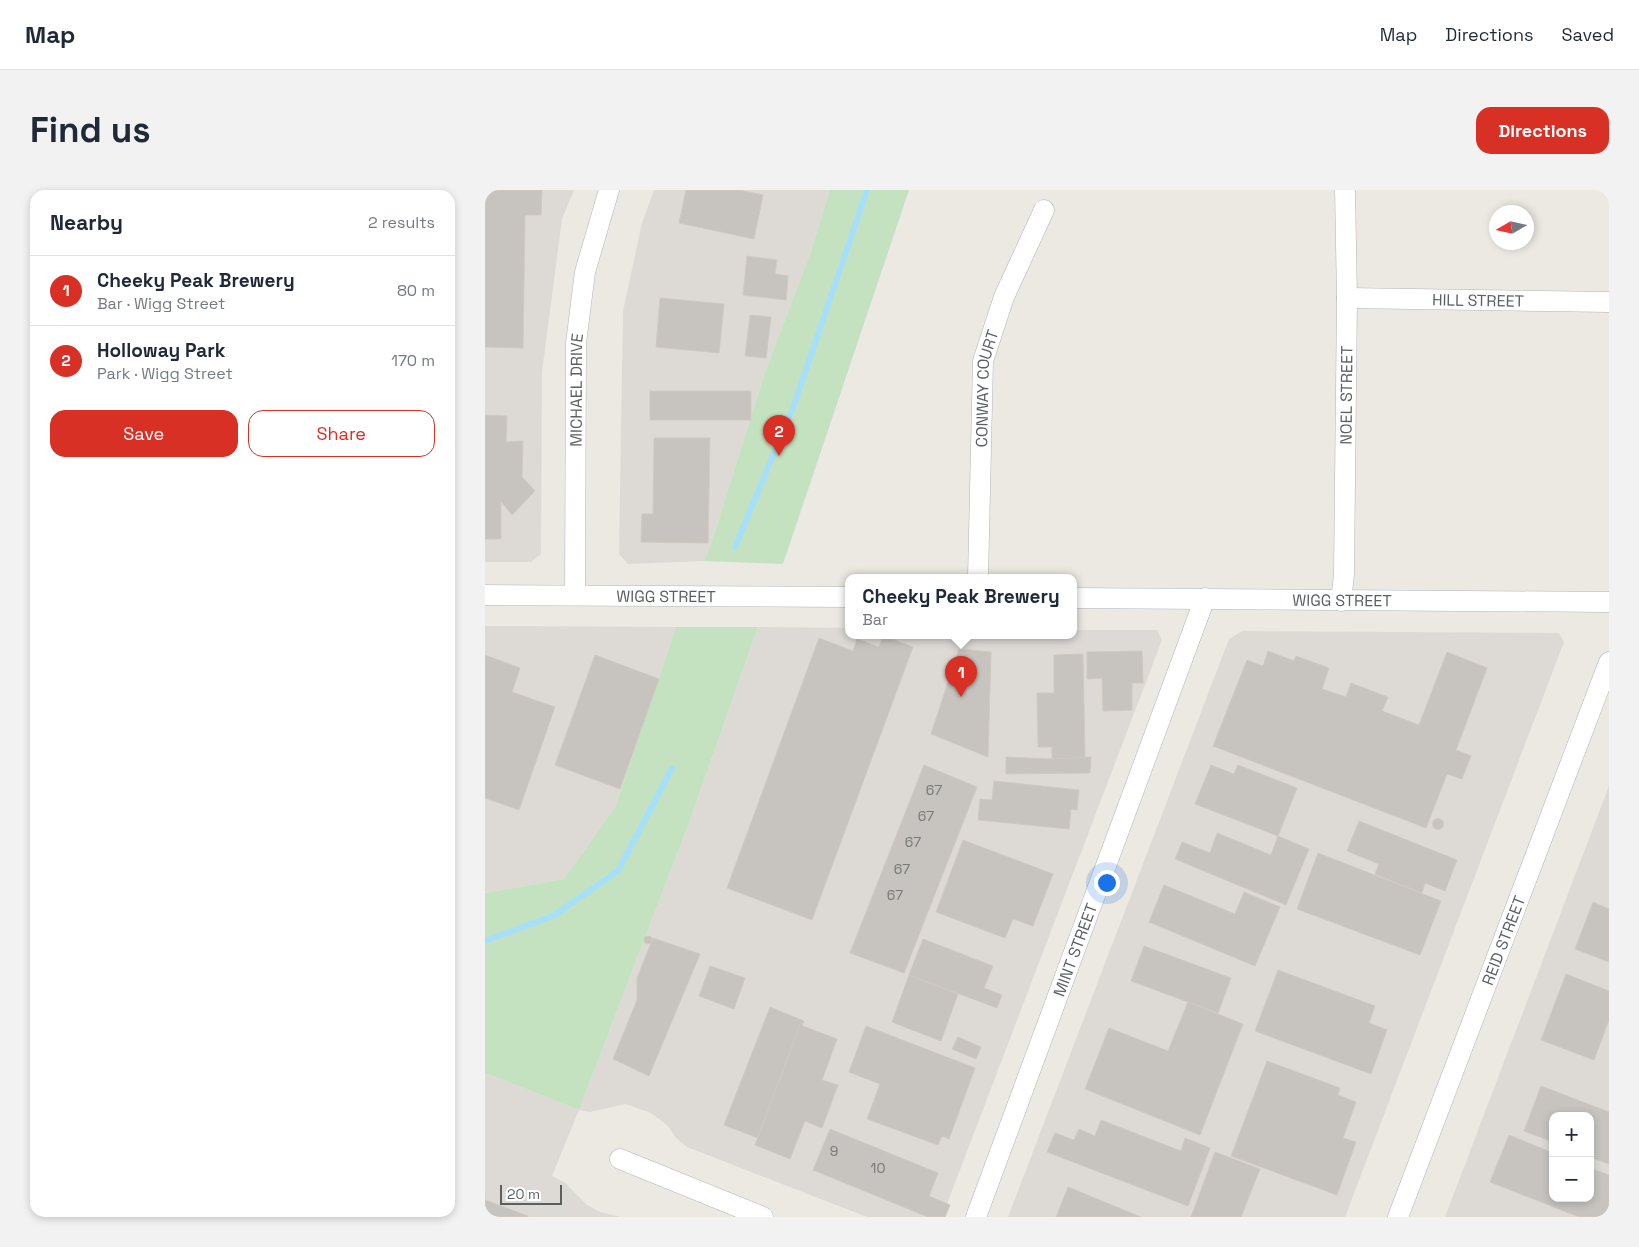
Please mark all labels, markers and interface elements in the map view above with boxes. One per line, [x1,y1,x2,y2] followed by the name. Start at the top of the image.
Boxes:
[25,19,75,50] text: Map
[1380,23,1417,46] text: Map
[1445,23,1534,46] text: Directions
[1562,23,1614,46] text: Saved
[1476,107,1609,154] button: Directions
[30,108,151,152] text: Find us
[1489,205,1534,250] north arrow
[50,209,123,236] text: Nearby
[368,212,435,233] text: 2 results
[97,268,295,293] text: Cheeky Peak Brewery
[62,280,70,301] text: 1
[397,280,435,301] text: 80 m
[1432,289,1524,312] street label: HILL STREET
[97,293,225,314] text: Bar · Wigg Street
[971,327,1004,448] street label: CONWAY COURT
[566,332,588,447] street label: MICHAEL DRIVE
[97,338,225,363] text: Holloway Park
[1335,346,1357,445] street label: NOEL STREET
[61,350,71,371] text: 2
[391,350,435,371] text: 170 m
[97,363,233,384] text: Park · Wigg Street
[50,410,238,457] button: Save
[248,410,435,457] button: Share
[763,415,795,456] pin: 2
[845,574,1077,639] popup
[862,584,1060,609] text: Cheeky Peak Brewery
[616,586,716,607] street label: WIGG STREET
[1292,590,1392,611] street label: WIGG STREET
[862,609,888,630] text: Bar
[945,656,977,697] pin: 1
[926,781,942,799] house number: 67
[918,807,934,825] house number: 67
[905,833,921,851] house number: 67
[894,860,910,878] house number: 67
[1094,870,1120,896] your location
[887,886,903,904] house number: 67
[1477,893,1530,988] street label: REID STREET
[1049,900,1102,999] street label: MINT STREET
[1549,1112,1594,1202] map controls
[1549,1112,1594,1157] button: +
[830,1142,838,1160] house number: 9
[1549,1157,1594,1202] button: −
[871,1159,885,1177] house number: 10
[500,1182,563,1205] scale bar
[507,1185,540,1203] text: 20 m

